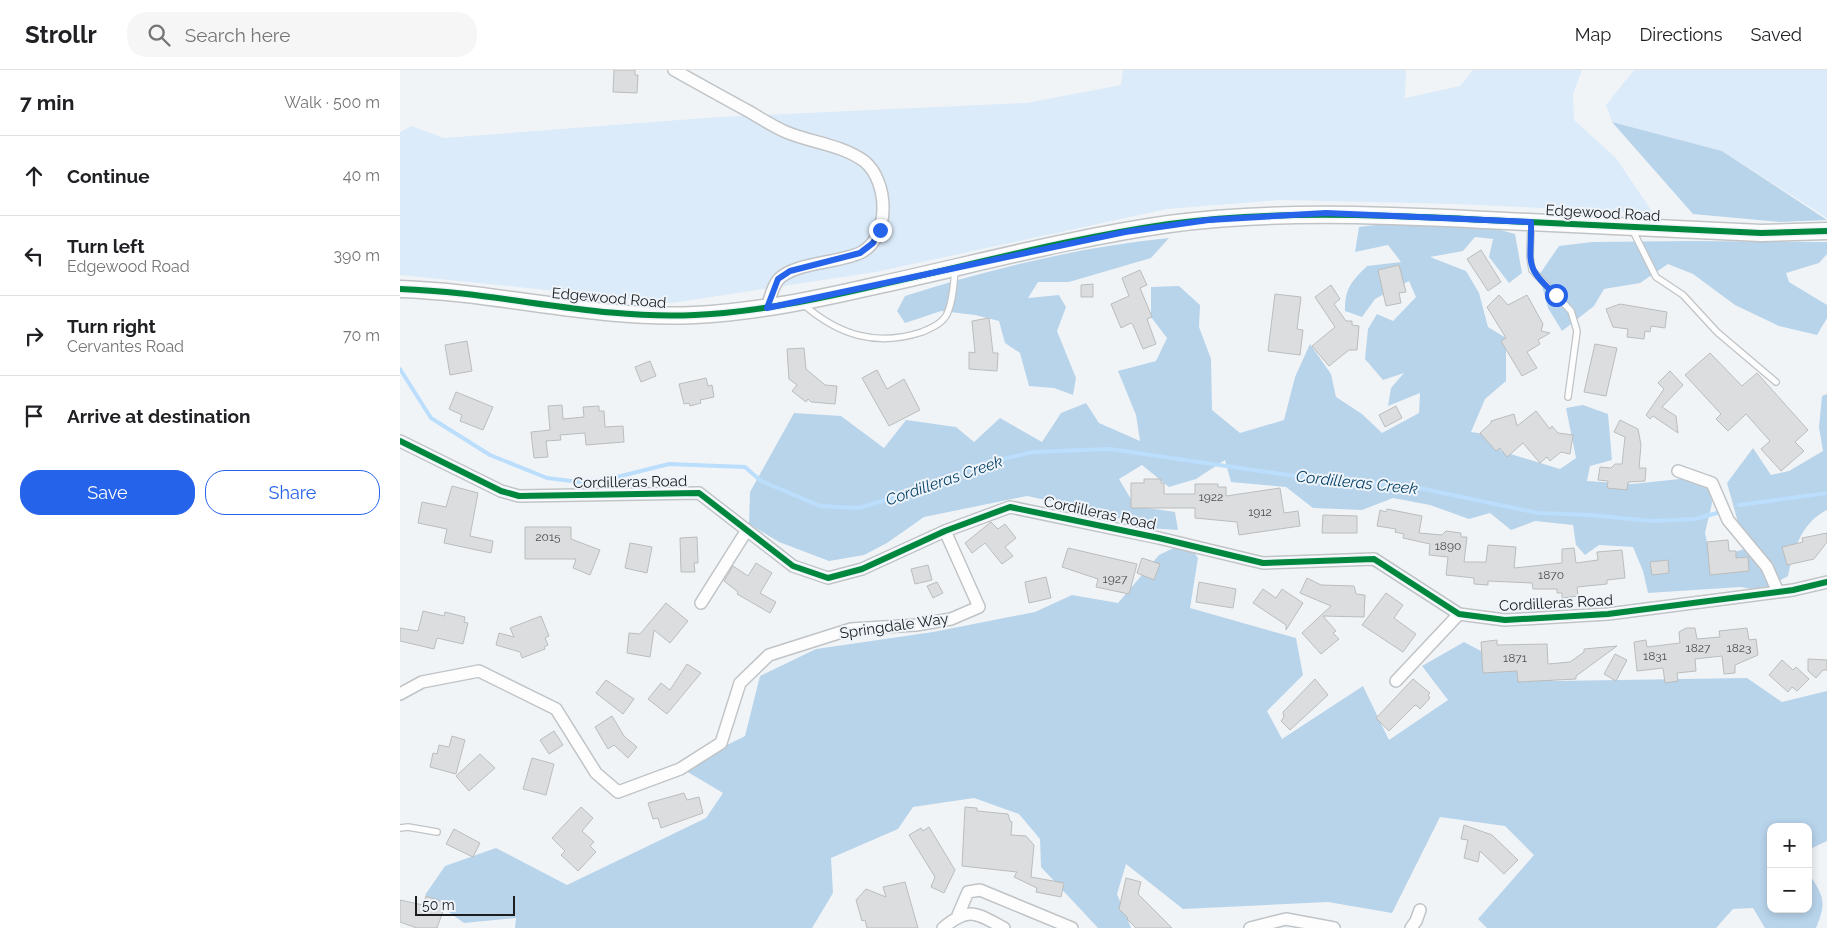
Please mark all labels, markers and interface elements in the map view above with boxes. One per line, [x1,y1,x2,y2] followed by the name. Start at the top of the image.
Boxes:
[127,12,477,57] search box
[25,20,97,49] text: Strollr
[145,21,173,49] icon: search
[185,24,290,46] text: Search here
[1575,24,1611,45] text: Map
[1639,24,1723,45] text: Directions
[1751,24,1802,45] text: Saved
[20,90,74,115] text: 7 min
[284,93,380,112] text: Walk · 500 m
[20,162,48,190] icon: ahead
[67,165,150,187] text: Continue
[343,166,380,185] text: 40 m
[1545,201,1661,225] street label: Edgewood Road
[869,219,892,242] route end
[67,235,144,257] text: Turn left
[20,242,48,270] icon: left
[334,246,380,265] text: 390 m
[67,257,190,276] text: Edgewood Road
[551,284,667,312] street label: Edgewood Road
[1545,284,1568,307] route start
[67,315,156,337] text: Turn right
[20,322,48,350] icon: right
[343,326,380,345] text: 70 m
[67,337,184,356] text: Cervantes Road
[20,402,48,430] icon: arrive
[67,405,251,427] text: Arrive at destination
[883,451,1006,509] water label: Cordilleras Creek
[1295,467,1419,498] water label: Cordilleras Creek
[20,470,195,515] button: Save
[205,470,380,515] button: Share
[573,472,687,492] street label: Cordilleras Road
[1199,490,1223,504] house number: 1922
[1042,492,1158,534] street label: Cordilleras Road
[1248,505,1272,519] house number: 1912
[535,530,561,544] house number: 2015
[1435,539,1461,553] house number: 1890
[1538,568,1564,582] house number: 1870
[1103,572,1128,586] house number: 1927
[1498,591,1614,615] street label: Cordilleras Road
[838,609,950,643] street label: Springdale Way
[1686,641,1711,655] house number: 1827
[1727,641,1751,655] house number: 1823
[1643,649,1667,663] house number: 1831
[1503,651,1527,665] house number: 1871
[1767,823,1812,913] map controls
[1767,823,1812,868] button: +
[1767,868,1812,913] button: −
[415,893,515,916] scale bar
[422,897,455,913] text: 50 m

